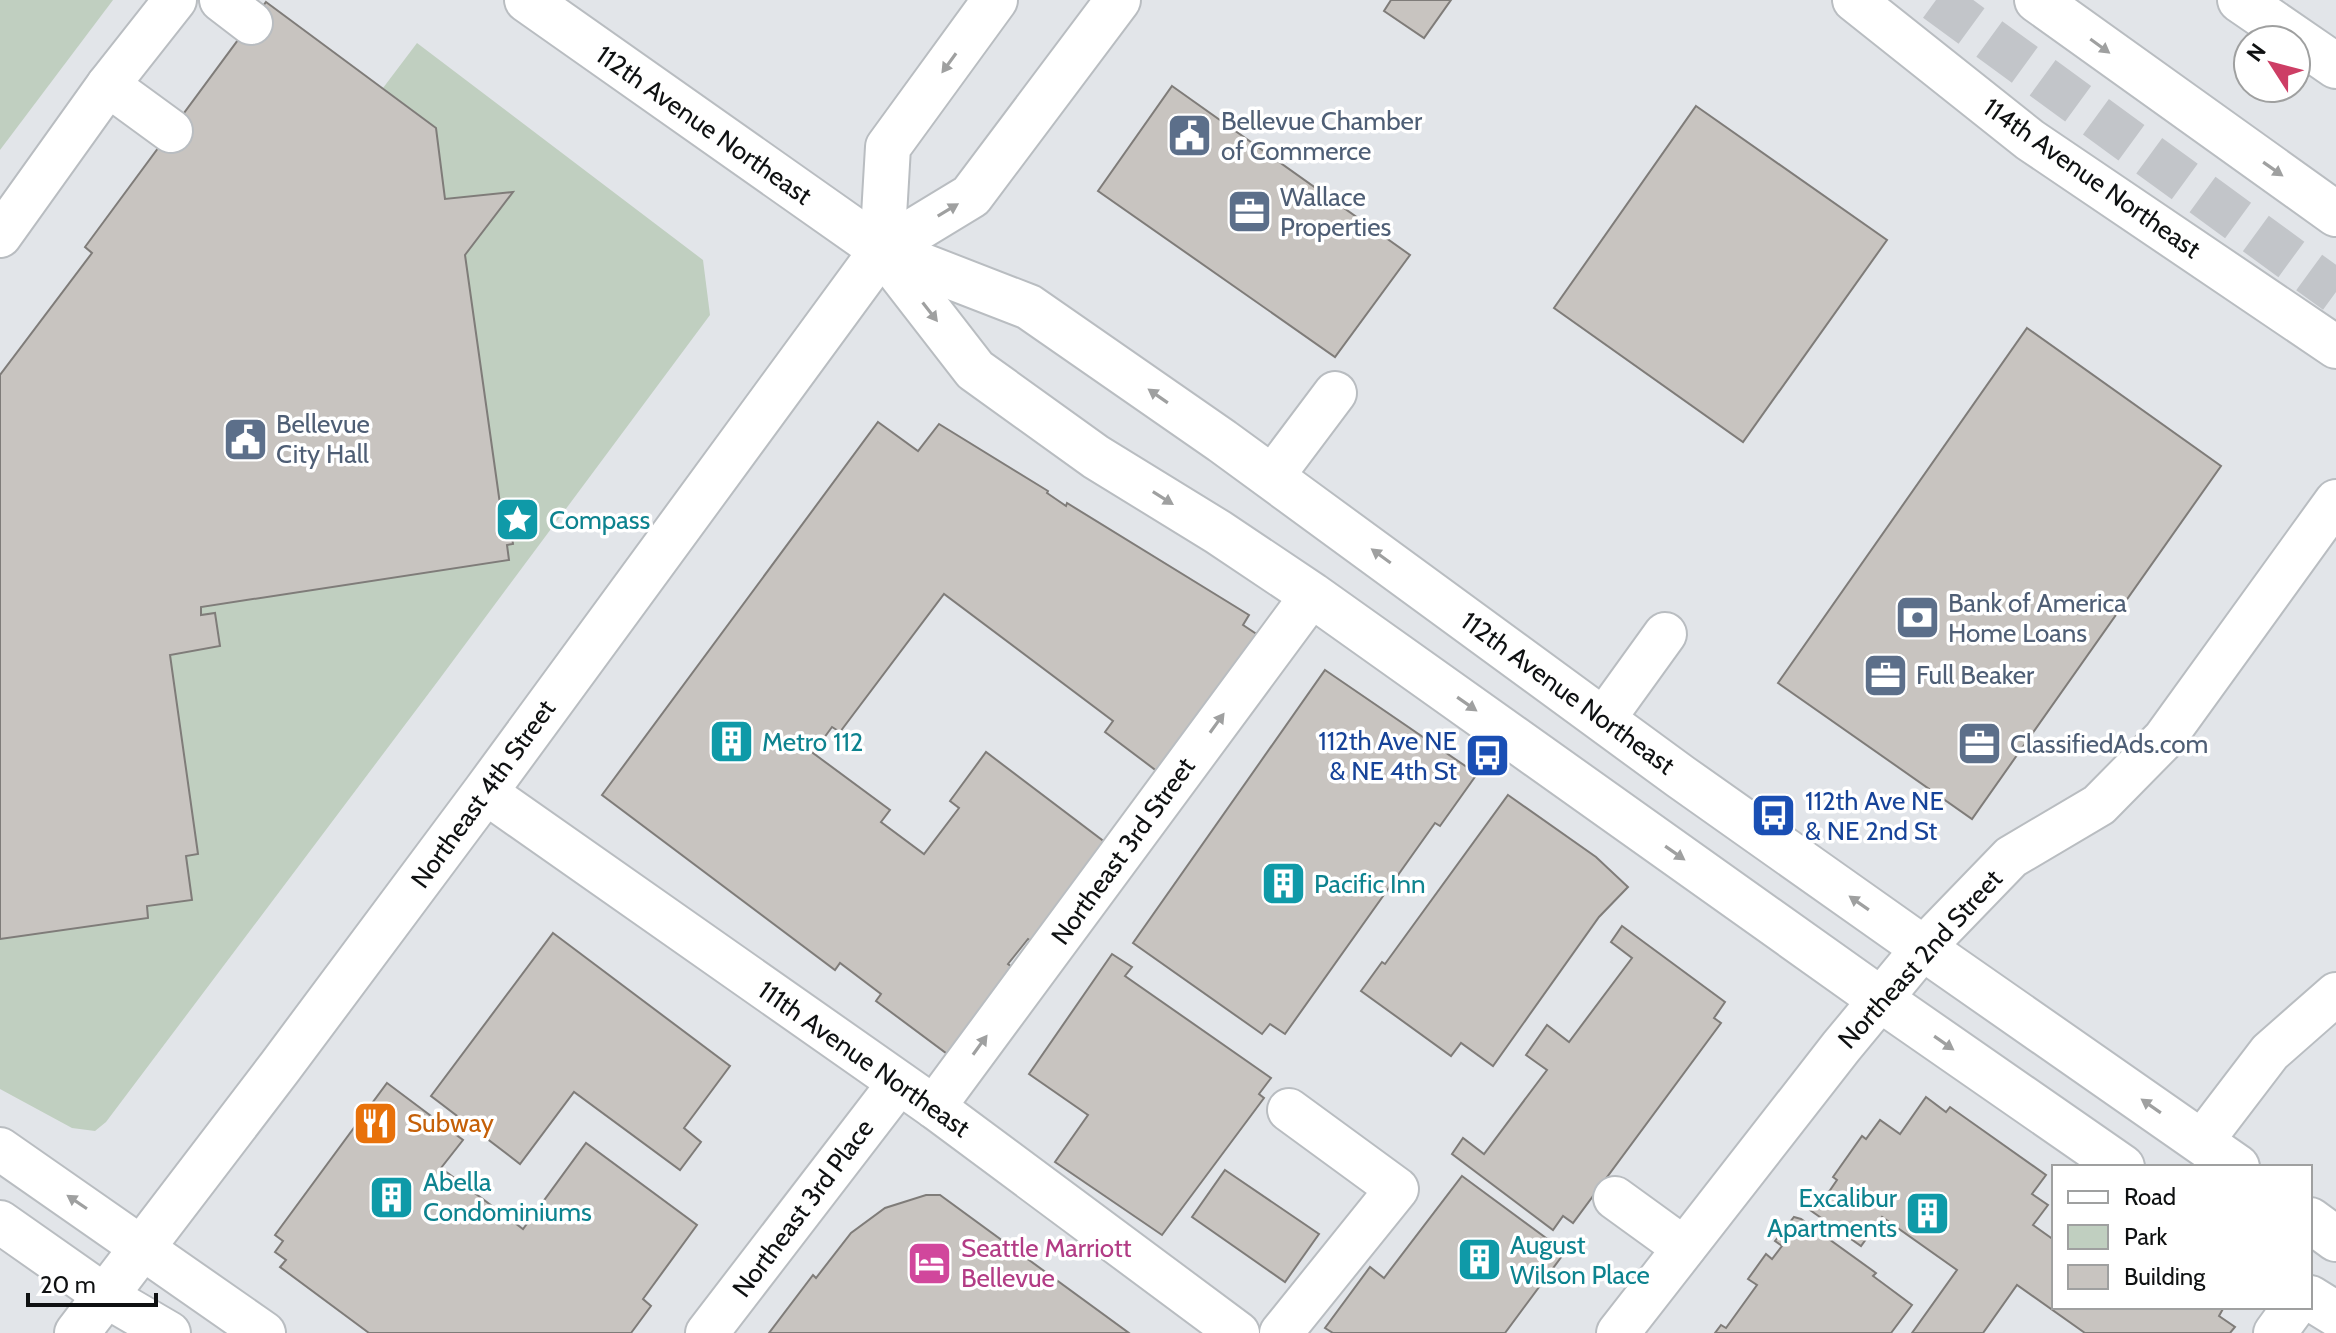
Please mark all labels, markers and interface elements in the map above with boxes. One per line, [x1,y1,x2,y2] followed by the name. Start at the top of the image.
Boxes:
[2232,24,2312,104] north arrow
[2090,37,2110,53] one-way arrow
[590,38,818,212] street label: 112th Avenue Northeast
[2241,38,2272,67] text: N
[941,53,957,73] one-way arrow
[1977,91,2207,265] street label: 114th Avenue Northeast
[1221,105,1423,167] place label: Bellevue Chamber of Commerce
[1166,112,1214,160] public building icon: Bellevue Chamber of Commerce
[2262,161,2283,176] one-way arrow
[1280,181,1391,243] place label: Wallace Properties
[1225,188,1273,236] office icon: Wallace Properties
[937,203,960,218] one-way arrow
[921,302,937,322] one-way arrow
[1148,389,1169,404] one-way arrow
[276,408,370,470] place label: Bellevue City Hall
[221,415,269,463] public building icon: Bellevue City Hall
[1152,491,1174,505] one-way arrow
[494,496,542,544] place icon: Compass
[549,504,650,536] place label: Compass
[1370,549,1391,564] one-way arrow
[1948,587,2127,649] place label: Bank of America Home Loans
[1893,594,1941,642] bank icon: Bank of America Home Loans
[1455,605,1681,781] street label: 112th Avenue Northeast
[1861,651,1909,699] office icon: Full Beaker
[1916,659,2035,691] place label: Full Beaker
[404,693,562,894] street label: Northeast 4th Street
[1456,696,1477,711] one-way arrow
[1209,712,1225,733] one-way arrow
[707,718,755,766] building icon: Metro 112
[1955,720,2003,768] office icon: ClassifiedAds.com
[1318,725,1457,787] place label: 112th Ave NE & NE 4th St
[762,726,863,758] place label: Metro 112
[2010,728,2208,760] place label: ClassifiedAds.com
[1464,732,1512,780] bus stop icon: 112th Ave NE & NE 4th St
[1044,751,1202,951] street label: Northeast 3rd Street
[1805,785,1944,847] place label: 112th Ave NE & NE 2nd St
[1750,792,1798,840] bus stop icon: 112th Ave NE & NE 2nd St
[1665,844,1685,860] one-way arrow
[1259,860,1307,908] building icon: Pacific Inn
[1831,863,2009,1055] street label: Northeast 2nd Street
[1314,868,1426,900] place label: Pacific Inn
[1849,896,1870,911] one-way arrow
[752,974,976,1144] street label: 111th Avenue Northeast
[971,1034,987,1055] one-way arrow
[1934,1035,1955,1050] one-way arrow
[352,1099,400,1147] restaurant icon: Subway
[2140,1099,2161,1114] one-way arrow
[407,1107,494,1139] place label: Subway
[726,1113,880,1303] street label: Northeast 3rd Place
[2052,1165,2312,1309] legend
[423,1166,592,1228] place label: Abella Condominiums
[368,1173,416,1221] building icon: Abella Condominiums
[1767,1182,1898,1244] place label: Excalibur Apartments
[2124,1182,2176,1211] text: Road
[1904,1189,1952,1237] building icon: Excalibur Apartments
[67,1195,88,1210] one-way arrow
[2124,1222,2167,1251] text: Park
[1510,1229,1650,1291] place label: August Wilson Place
[961,1232,1132,1294] place label: Seattle Marriott Bellevue
[1455,1236,1503,1284] building icon: August Wilson Place
[906,1239,954,1287] hotel icon: Seattle Marriott Bellevue
[28,1257,156,1307] scale bar
[2124,1262,2206,1291] text: Building
[40,1270,96,1299] text: 20 m

